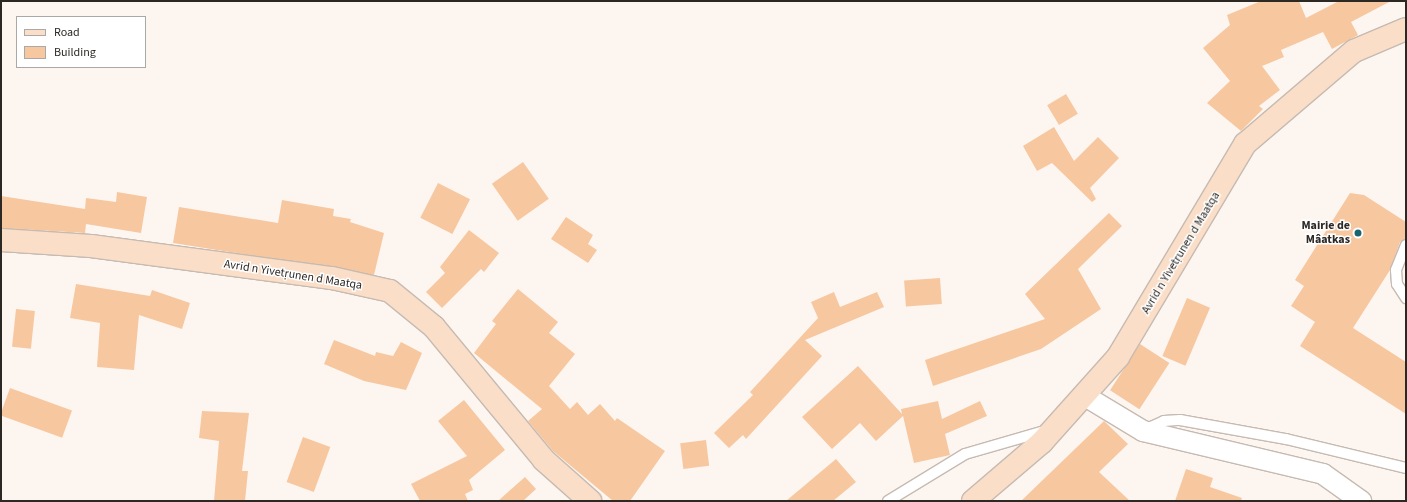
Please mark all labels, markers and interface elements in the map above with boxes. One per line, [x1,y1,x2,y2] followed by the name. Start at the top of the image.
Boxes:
[16,16,146,68] legend
[54,24,80,41] text: Road
[54,44,96,61] text: Building
[1139,189,1223,317] street label: Avrid n Yivetṛunen d Maatqa
[1301,219,1350,247] place label: Mairie de Mâatkas
[1353,228,1363,238] marker: Mairie de Mâatkas
[223,257,363,293] street label: Avrid n Yivetṛunen d Maatqa

